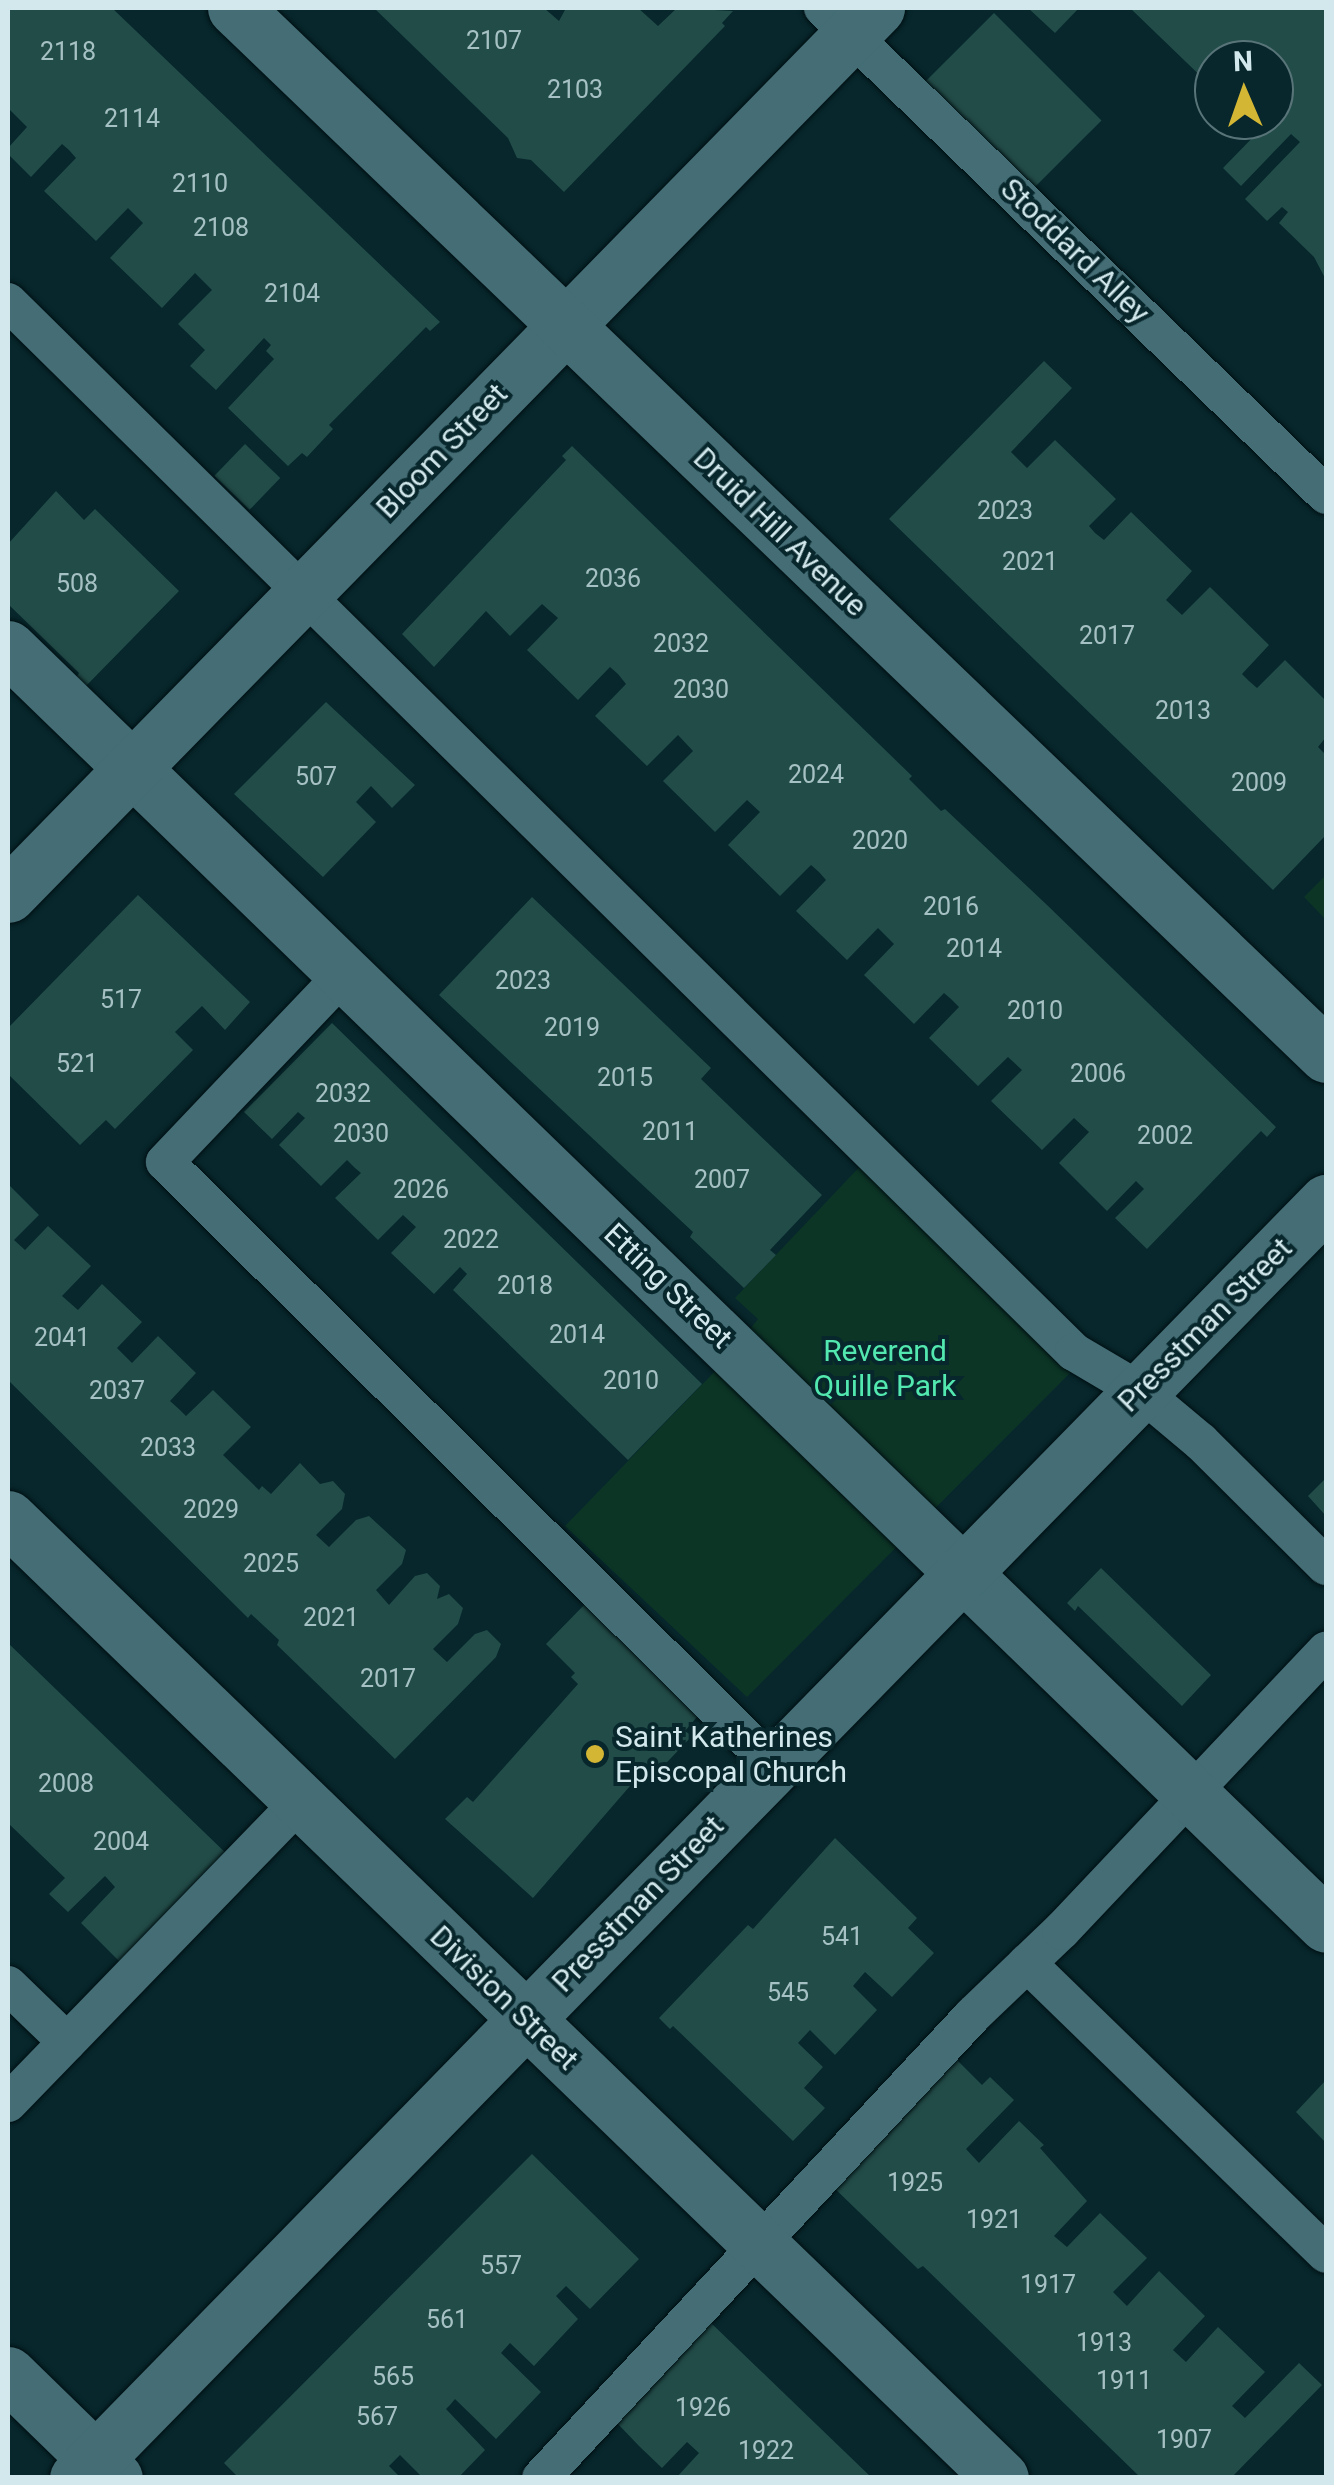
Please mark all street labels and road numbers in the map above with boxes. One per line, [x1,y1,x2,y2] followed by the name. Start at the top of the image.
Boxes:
[993,171,1157,331] street label: Stoddard Alley
[369,376,515,526] street label: Bloom Street
[686,440,874,624] street label: Druid Hill Avenue
[597,1216,739,1356] street label: Etting Street
[1111,1231,1299,1419] street label: Presstman Street
[545,1808,731,2000] street label: Presstman Street
[422,1918,586,2078] street label: Division Street

